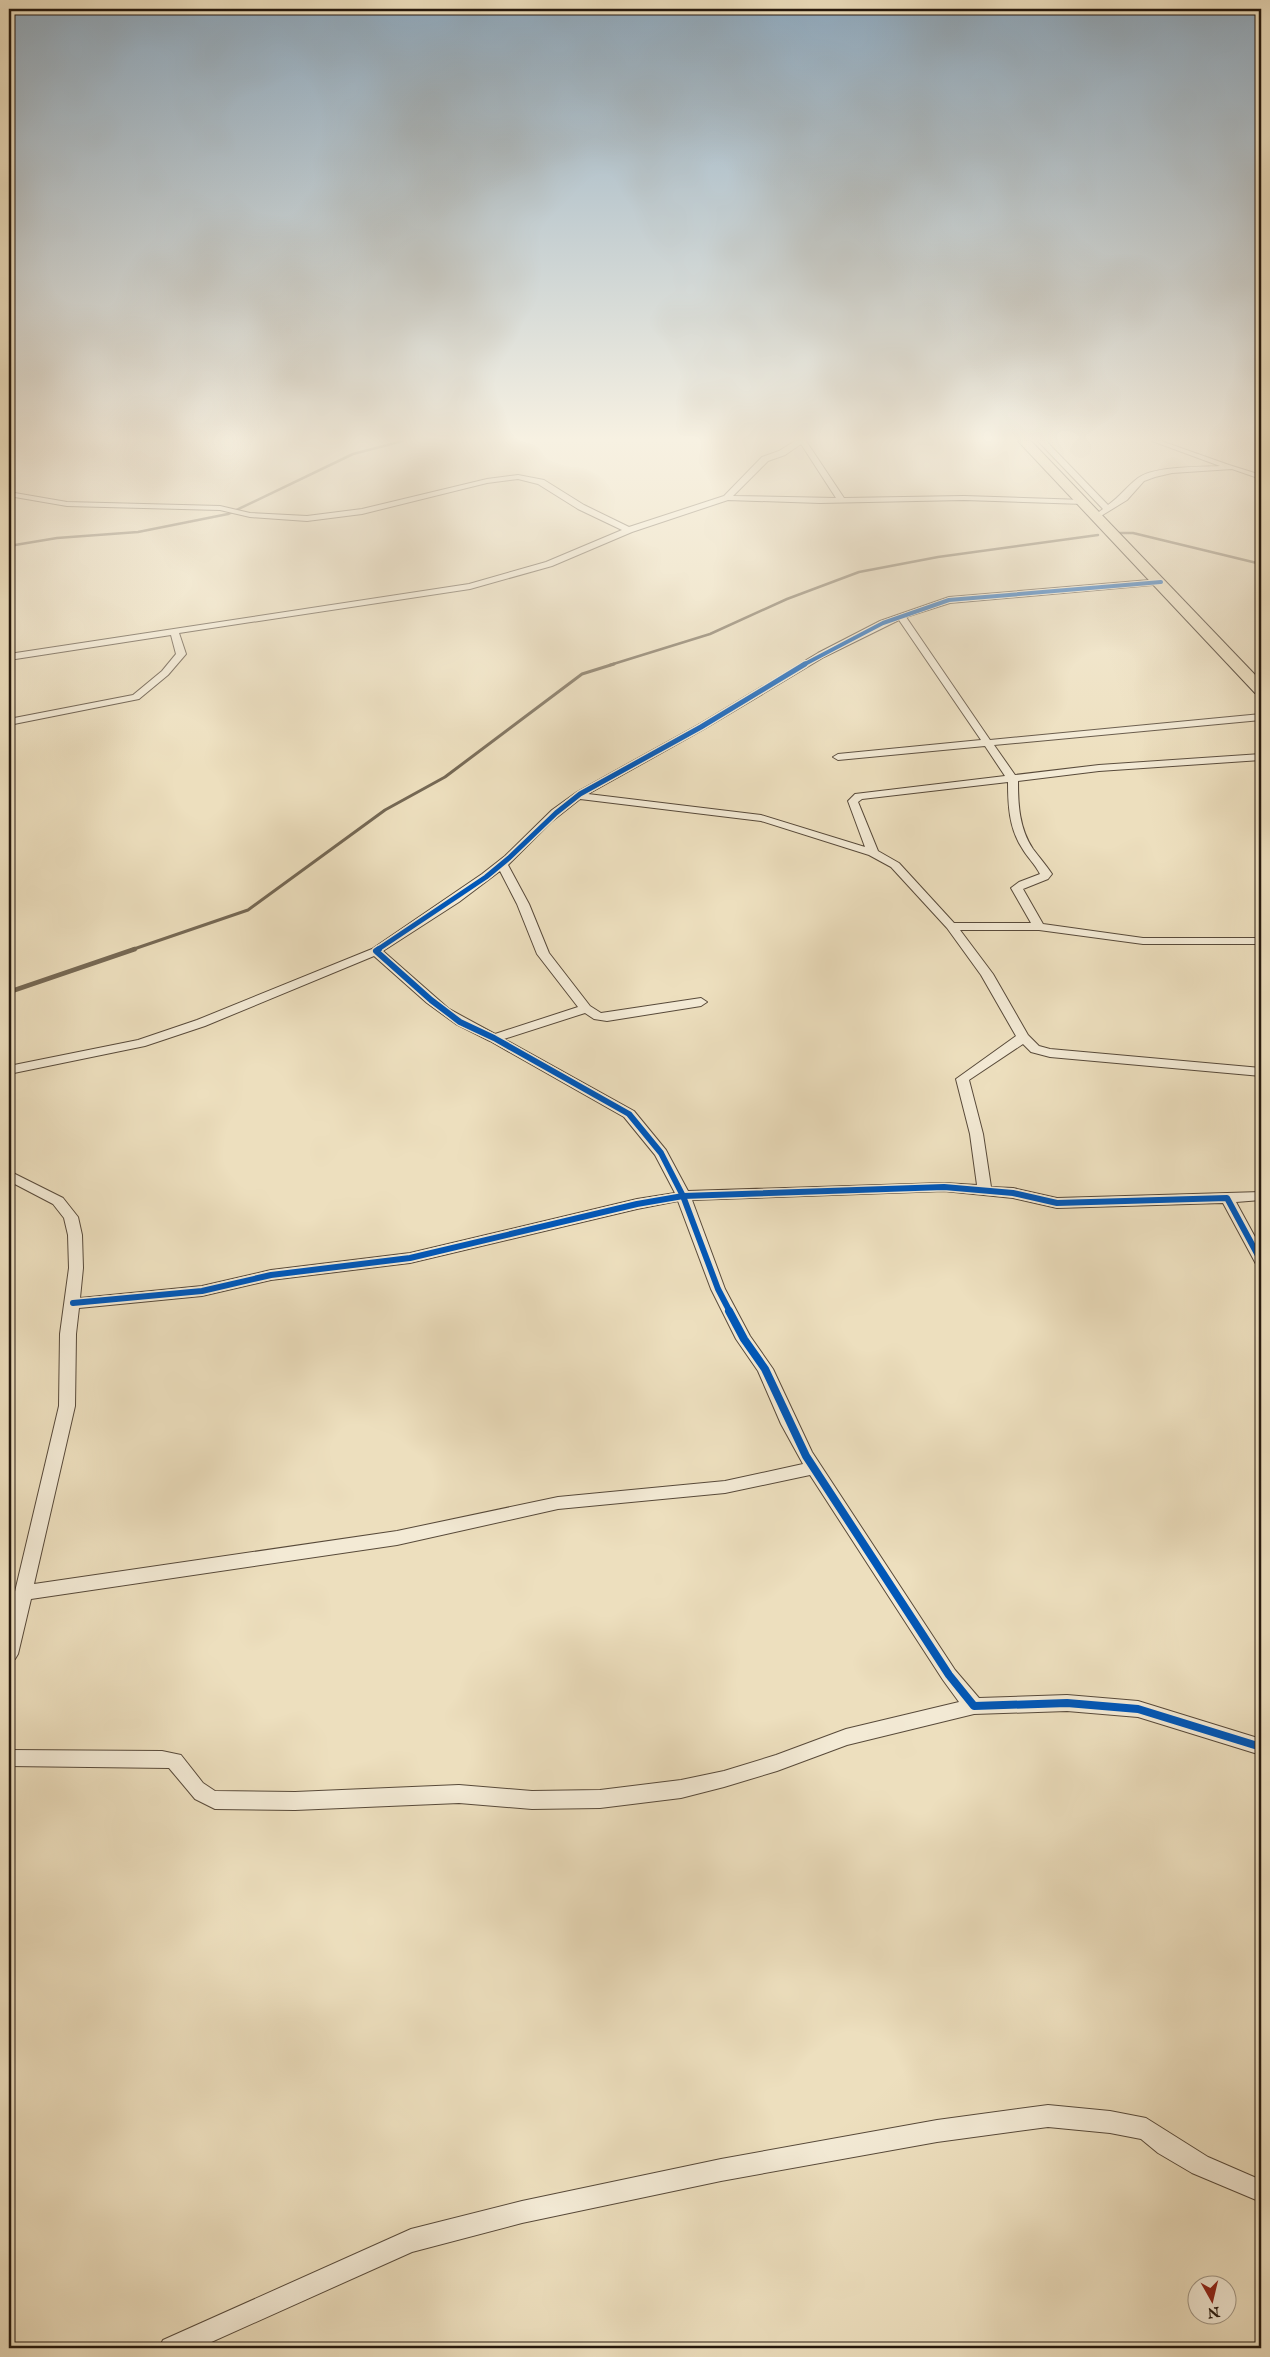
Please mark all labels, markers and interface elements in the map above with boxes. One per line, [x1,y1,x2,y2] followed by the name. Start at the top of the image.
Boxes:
[1188,2274,1238,2324] north arrow
[1206,2302,1222,2322] text: N

